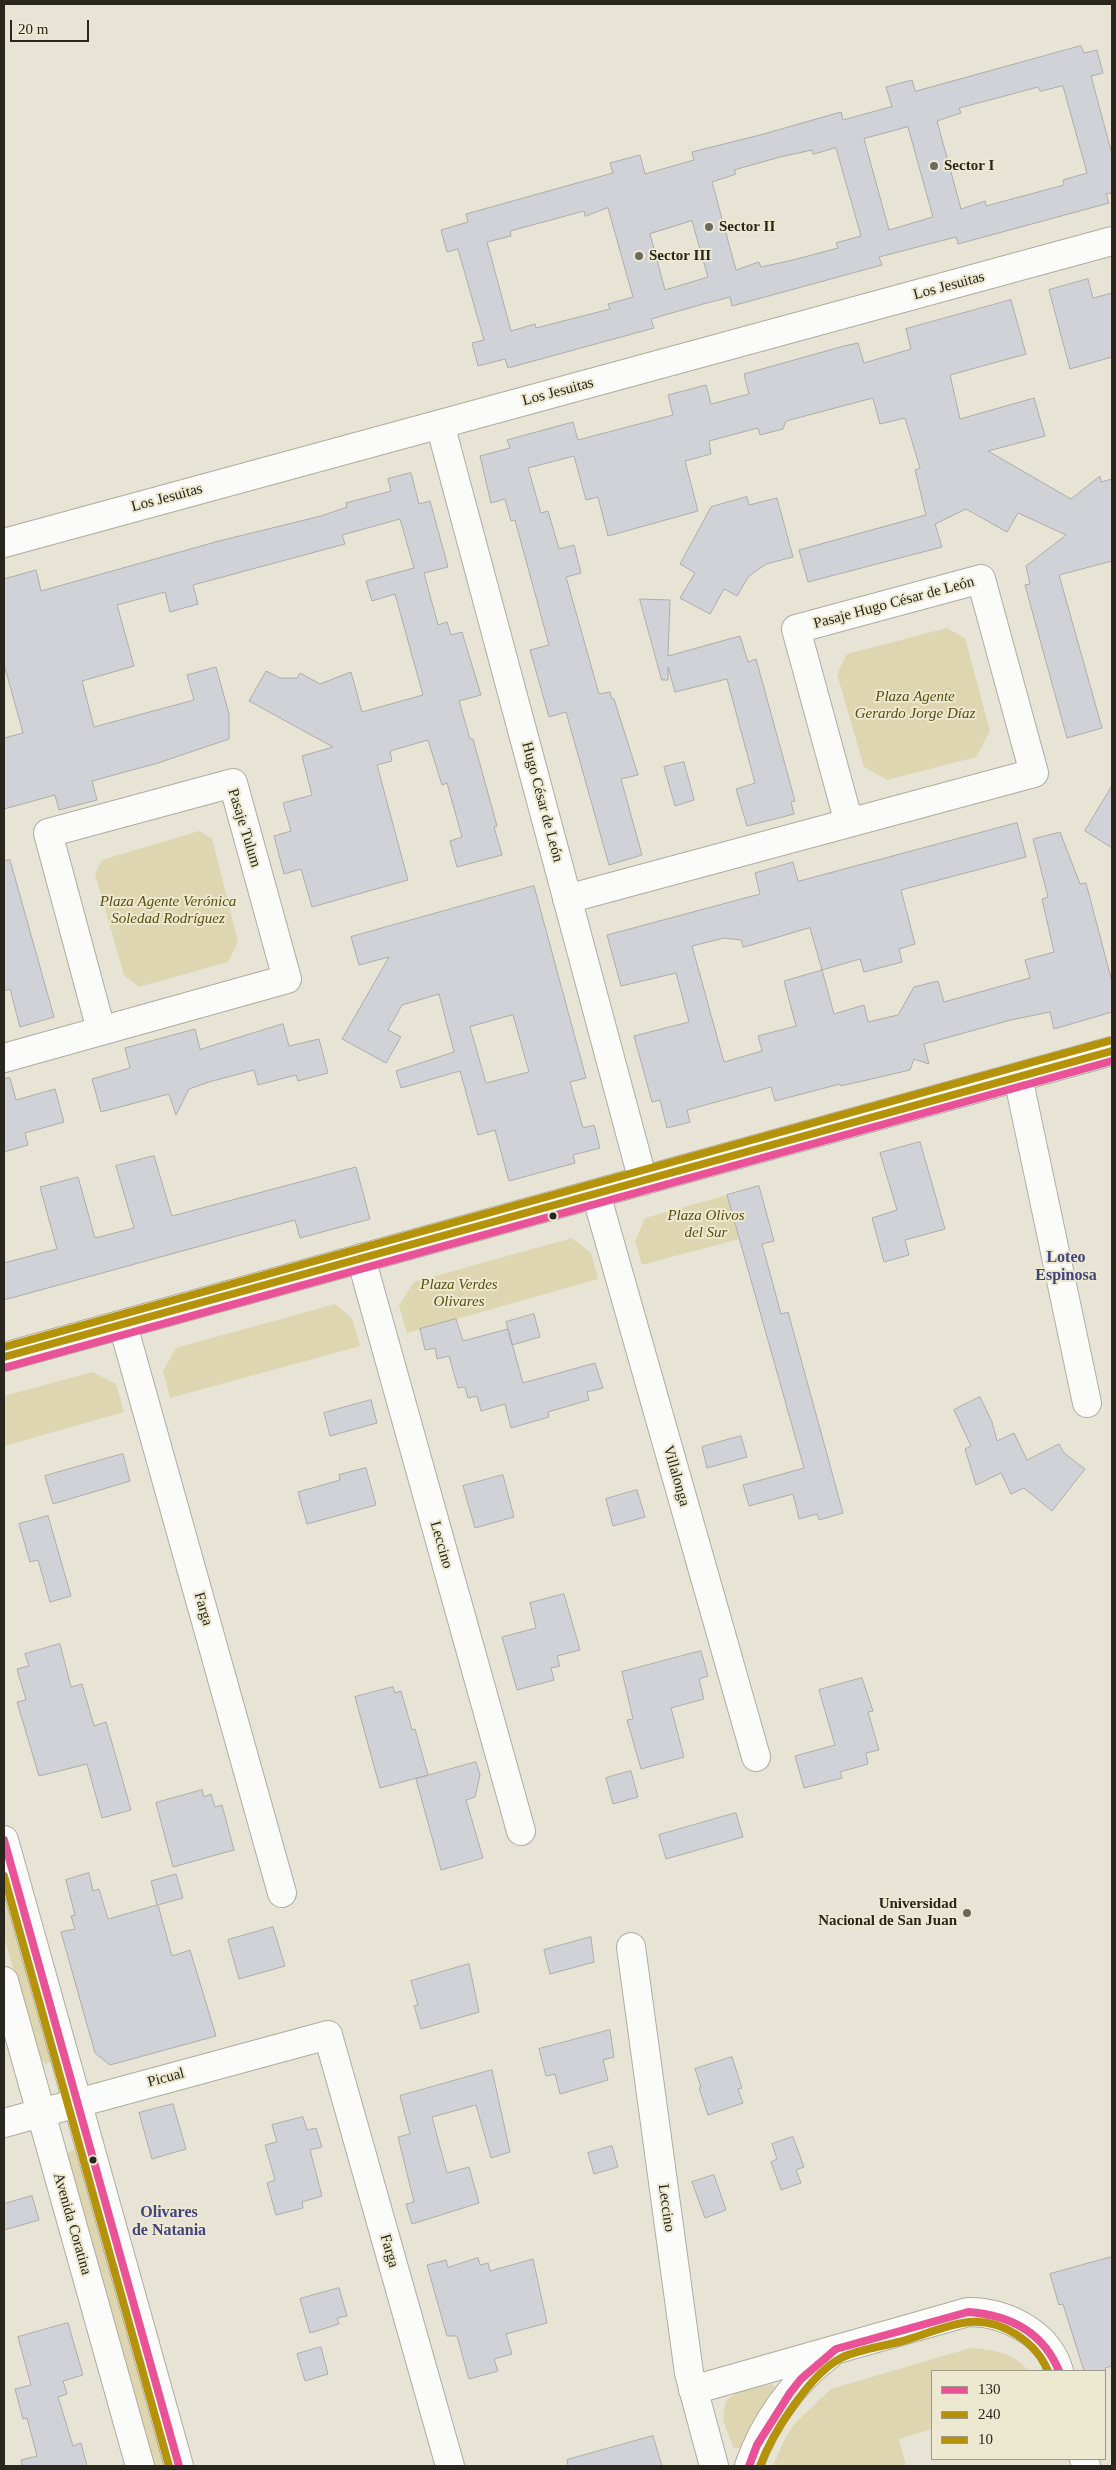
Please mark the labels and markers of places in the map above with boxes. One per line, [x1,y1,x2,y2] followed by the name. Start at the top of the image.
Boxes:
[944,157,994,175] place label: Sector I
[928,160,940,172] marker: Sector I
[719,218,775,236] place label: Sector II
[703,221,715,233] marker: Sector II
[649,247,711,265] place label: Sector III
[633,250,645,262] marker: Sector III
[548,1211,558,1221] unlabelled marker
[818,1895,957,1930] place label: Universidad Nacional de San Juan
[961,1907,973,1919] marker: Universidad Nacional de San Juan
[88,2155,98,2165] unlabelled marker

